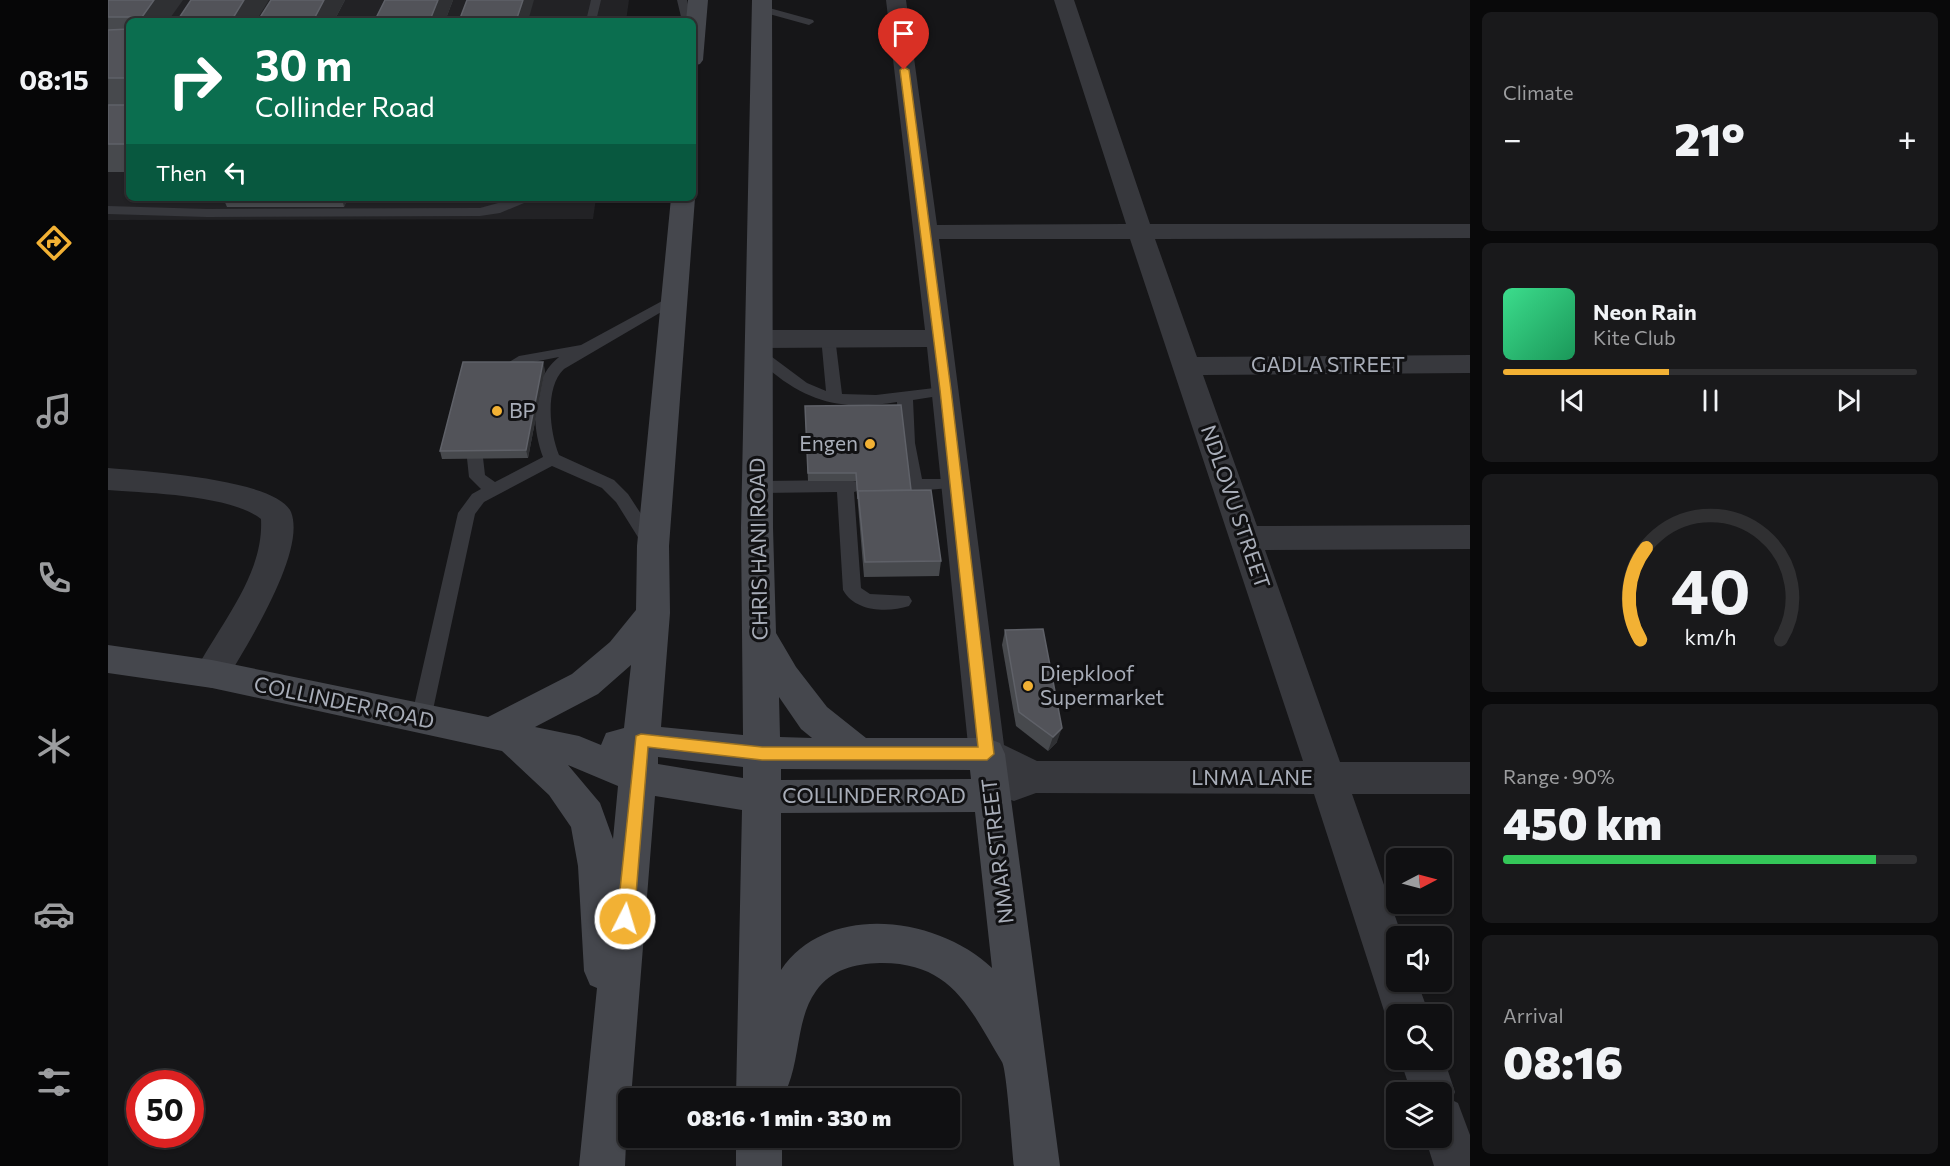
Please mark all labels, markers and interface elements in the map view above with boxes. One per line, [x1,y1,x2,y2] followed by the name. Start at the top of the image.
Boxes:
[878,8,929,70] pin
[887,17,920,50] icon: arrive
[255,38,352,90] text: 30 m
[156,42,234,120] icon: right
[19,63,89,96] text: 08:15
[1503,80,1573,104] text: Climate
[255,90,435,123] text: Collinder Road
[1674,110,1745,165] text: 21°
[1503,117,1522,158] text: −
[1898,117,1917,158] text: +
[219,156,252,189] icon: left
[156,159,207,186] text: Then
[33,222,75,264] icon: directions
[1593,298,1697,325] text: Neon Rain
[1593,325,1676,349] text: Kite Club
[1251,351,1405,376] street label: GADLA STREET
[1556,384,1589,417] icon: previous
[1694,384,1727,417] icon: pause
[1832,384,1865,417] icon: next
[33,390,75,432] icon: music
[509,397,536,422] place label: BP
[490,404,504,418] marker: BP
[1197,421,1276,592] street label: NDLOVU STREET
[799,430,858,455] place label: Engen
[863,437,877,451] marker: Engen
[743,458,772,641] street label: CHRIS HANI ROAD
[1670,551,1750,627] text: 40
[33,557,75,599] icon: phone
[1684,623,1736,649] text: km/h
[1040,660,1164,709] place label: Diepkloof Supermarket
[252,670,437,733] street label: COLLINDER ROAD
[1021,679,1035,693] marker: Diepkloof Supermarket
[33,725,75,767] icon: climate
[1191,764,1313,789] street label: LNMA LANE
[1503,764,1615,788] text: Range · 90%
[975,777,1018,925] street label: NMAR STREET
[782,782,966,807] street label: COLLINDER ROAD
[1503,794,1662,849] text: 450 km
[1386,848,1452,914] north arrow
[1386,848,1452,1148] map controls
[593,887,657,951] position arrow
[33,893,75,935] icon: car
[1386,926,1452,992] button: sound
[1503,1003,1564,1027] text: Arrival
[1386,1004,1452,1070] button: search
[1503,1033,1623,1088] text: 08:16
[33,1061,75,1103] icon: filters
[126,1070,204,1148] speed limit sign: 50
[1386,1082,1452,1148] button: layers
[687,1104,891,1131] text: 08:16 · 1 min · 330 m

